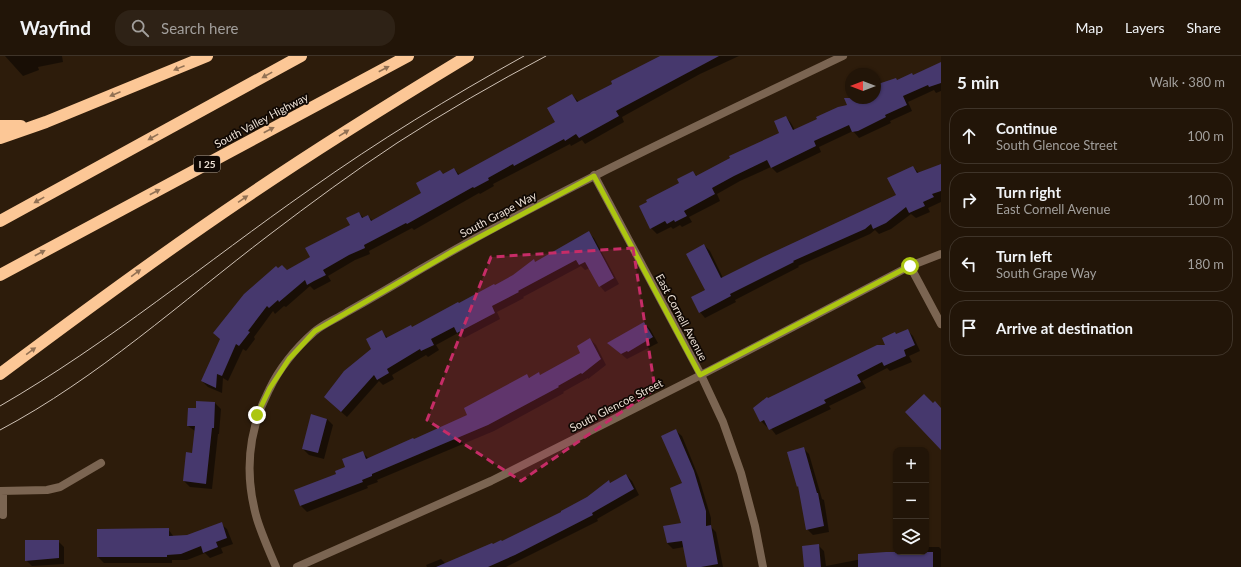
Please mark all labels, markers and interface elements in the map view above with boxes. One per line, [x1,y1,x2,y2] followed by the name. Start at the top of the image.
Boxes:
[115,10,395,46] search box
[20,16,91,39] text: Wayfind
[129,17,151,39] icon: search
[161,19,238,37] text: Search here
[1075,19,1103,36] text: Map
[1125,19,1165,36] text: Layers
[1187,19,1221,36] text: Share
[172,65,184,71] one-way arrow
[378,65,390,72] one-way arrow
[845,68,881,104] north arrow
[261,71,273,78] one-way arrow
[957,72,999,93] text: 5 min
[1149,74,1225,90] text: Walk · 380 m
[212,90,310,150] street label: South Valley Highway
[108,92,120,98] one-way arrow
[996,119,1057,137] text: Continue
[958,125,980,147] icon: ahead
[263,127,275,134] one-way arrow
[1187,128,1224,144] text: 100 m
[339,129,349,137] one-way arrow
[147,134,159,141] one-way arrow
[996,137,1117,153] text: South Glencoe Street
[194,156,220,172] road number: I 25
[996,183,1061,201] text: Turn right
[149,188,161,195] one-way arrow
[457,188,539,240] street label: South Grape Way
[958,189,980,211] icon: right
[1187,192,1224,208] text: 100 m
[237,195,248,203] one-way arrow
[33,196,45,203] one-way arrow
[996,201,1110,217] text: East Cornell Avenue
[996,247,1052,265] text: Turn left
[34,250,46,257] one-way arrow
[958,253,980,275] icon: left
[1187,256,1224,272] text: 180 m
[901,257,919,275] route start
[996,265,1096,281] text: South Grape Way
[131,270,141,278] one-way arrow
[654,271,711,363] street label: East Cornell Avenue
[958,317,980,339] icon: arrive
[996,319,1133,337] text: Arrive at destination
[26,346,37,355] one-way arrow
[567,376,665,434] street label: South Glencoe Street
[248,406,266,424] route end
[893,447,929,555] map controls
[893,447,929,483] button: +
[893,483,929,519] button: −
[893,519,929,555] button: layers

